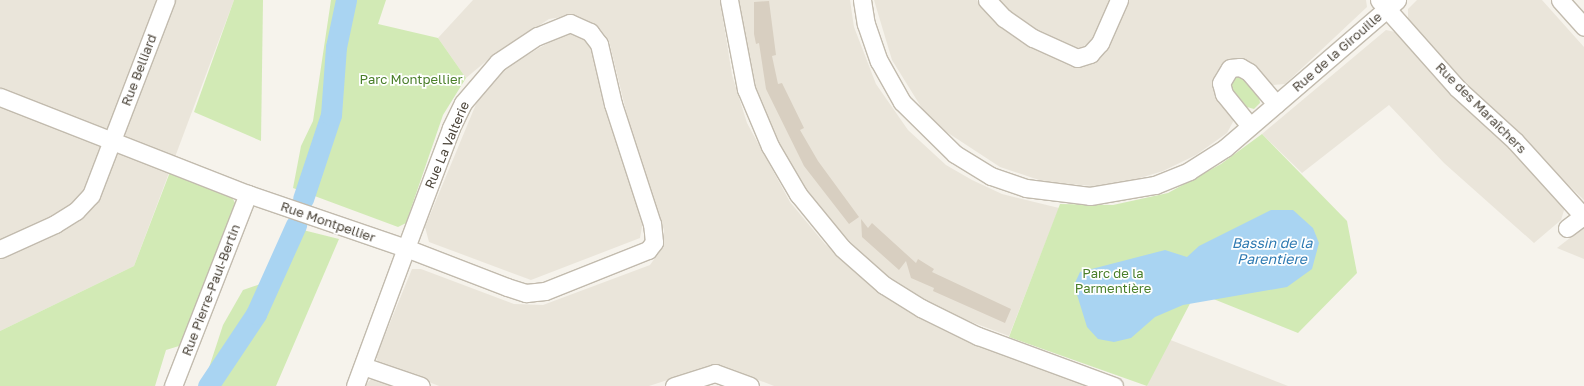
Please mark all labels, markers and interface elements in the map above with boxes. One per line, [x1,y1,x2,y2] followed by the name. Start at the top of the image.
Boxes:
[1289,9,1385,95] street label: Rue de la Girouille
[118,32,160,108] street label: Rue Belliard
[1432,59,1530,157] street label: Rue des Maraîchers
[360,71,462,87] park label: Parc Montpellier
[422,99,472,191] street label: Rue La Valterie
[279,198,377,246] street label: Rue Montpellier
[179,222,243,358] street label: Rue Pierre-Paul-Bertin
[1232,235,1312,268] water label: Bassin de la Parentiere
[1075,266,1151,297] park label: Parc de la Parmentière

